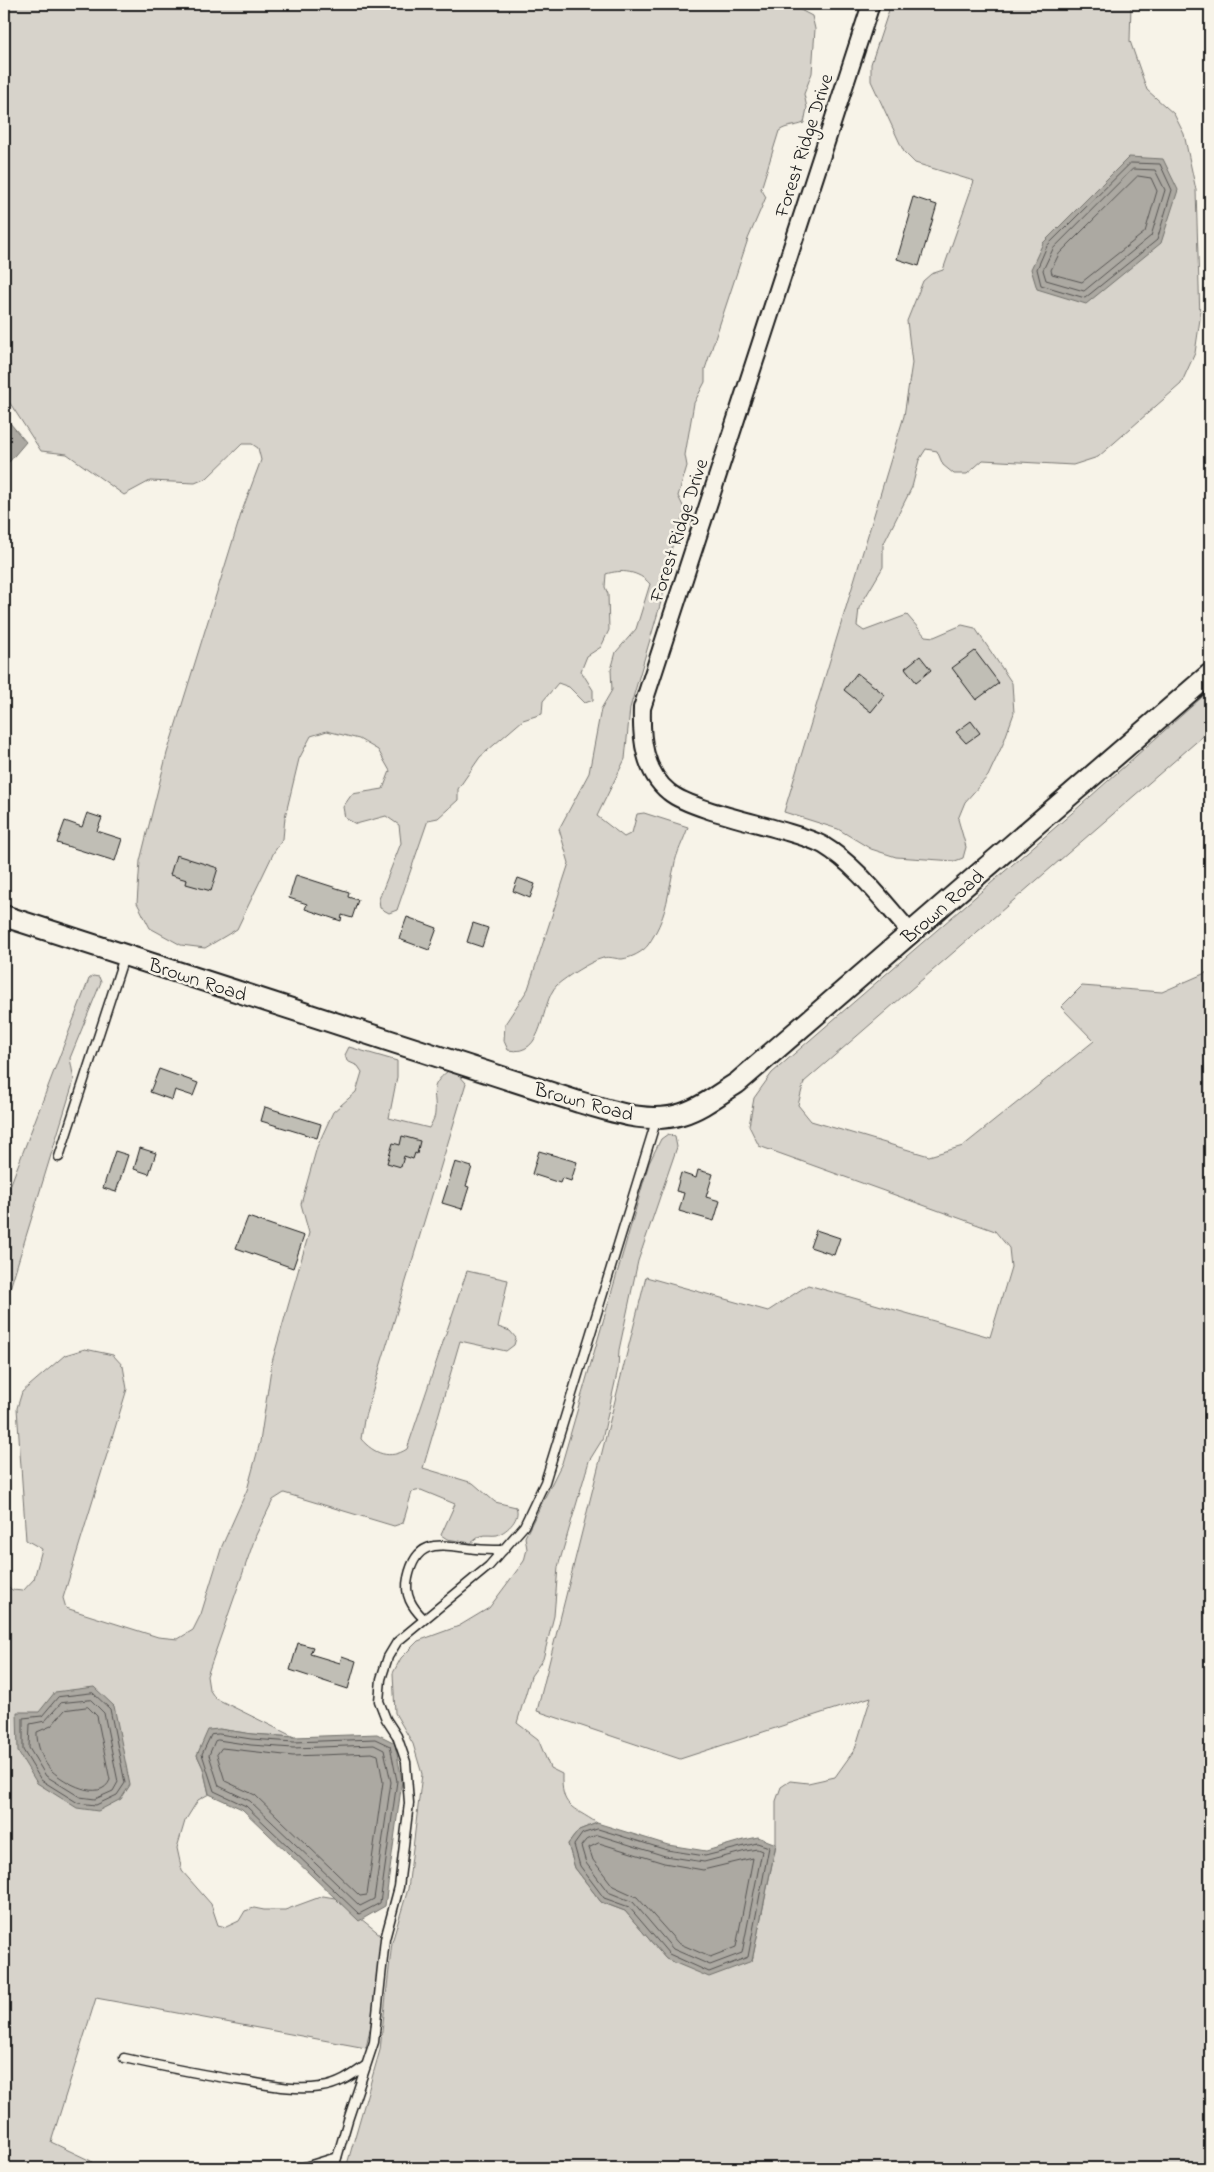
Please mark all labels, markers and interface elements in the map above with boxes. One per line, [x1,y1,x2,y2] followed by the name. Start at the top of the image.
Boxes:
[768,70,843,222] street label: Forest Ridge Drive
[643,455,718,607] street label: Forest Ridge Drive
[895,864,991,953] street label: Brown Road
[144,952,250,1011] street label: Brown Road
[530,1076,636,1131] street label: Brown Road

